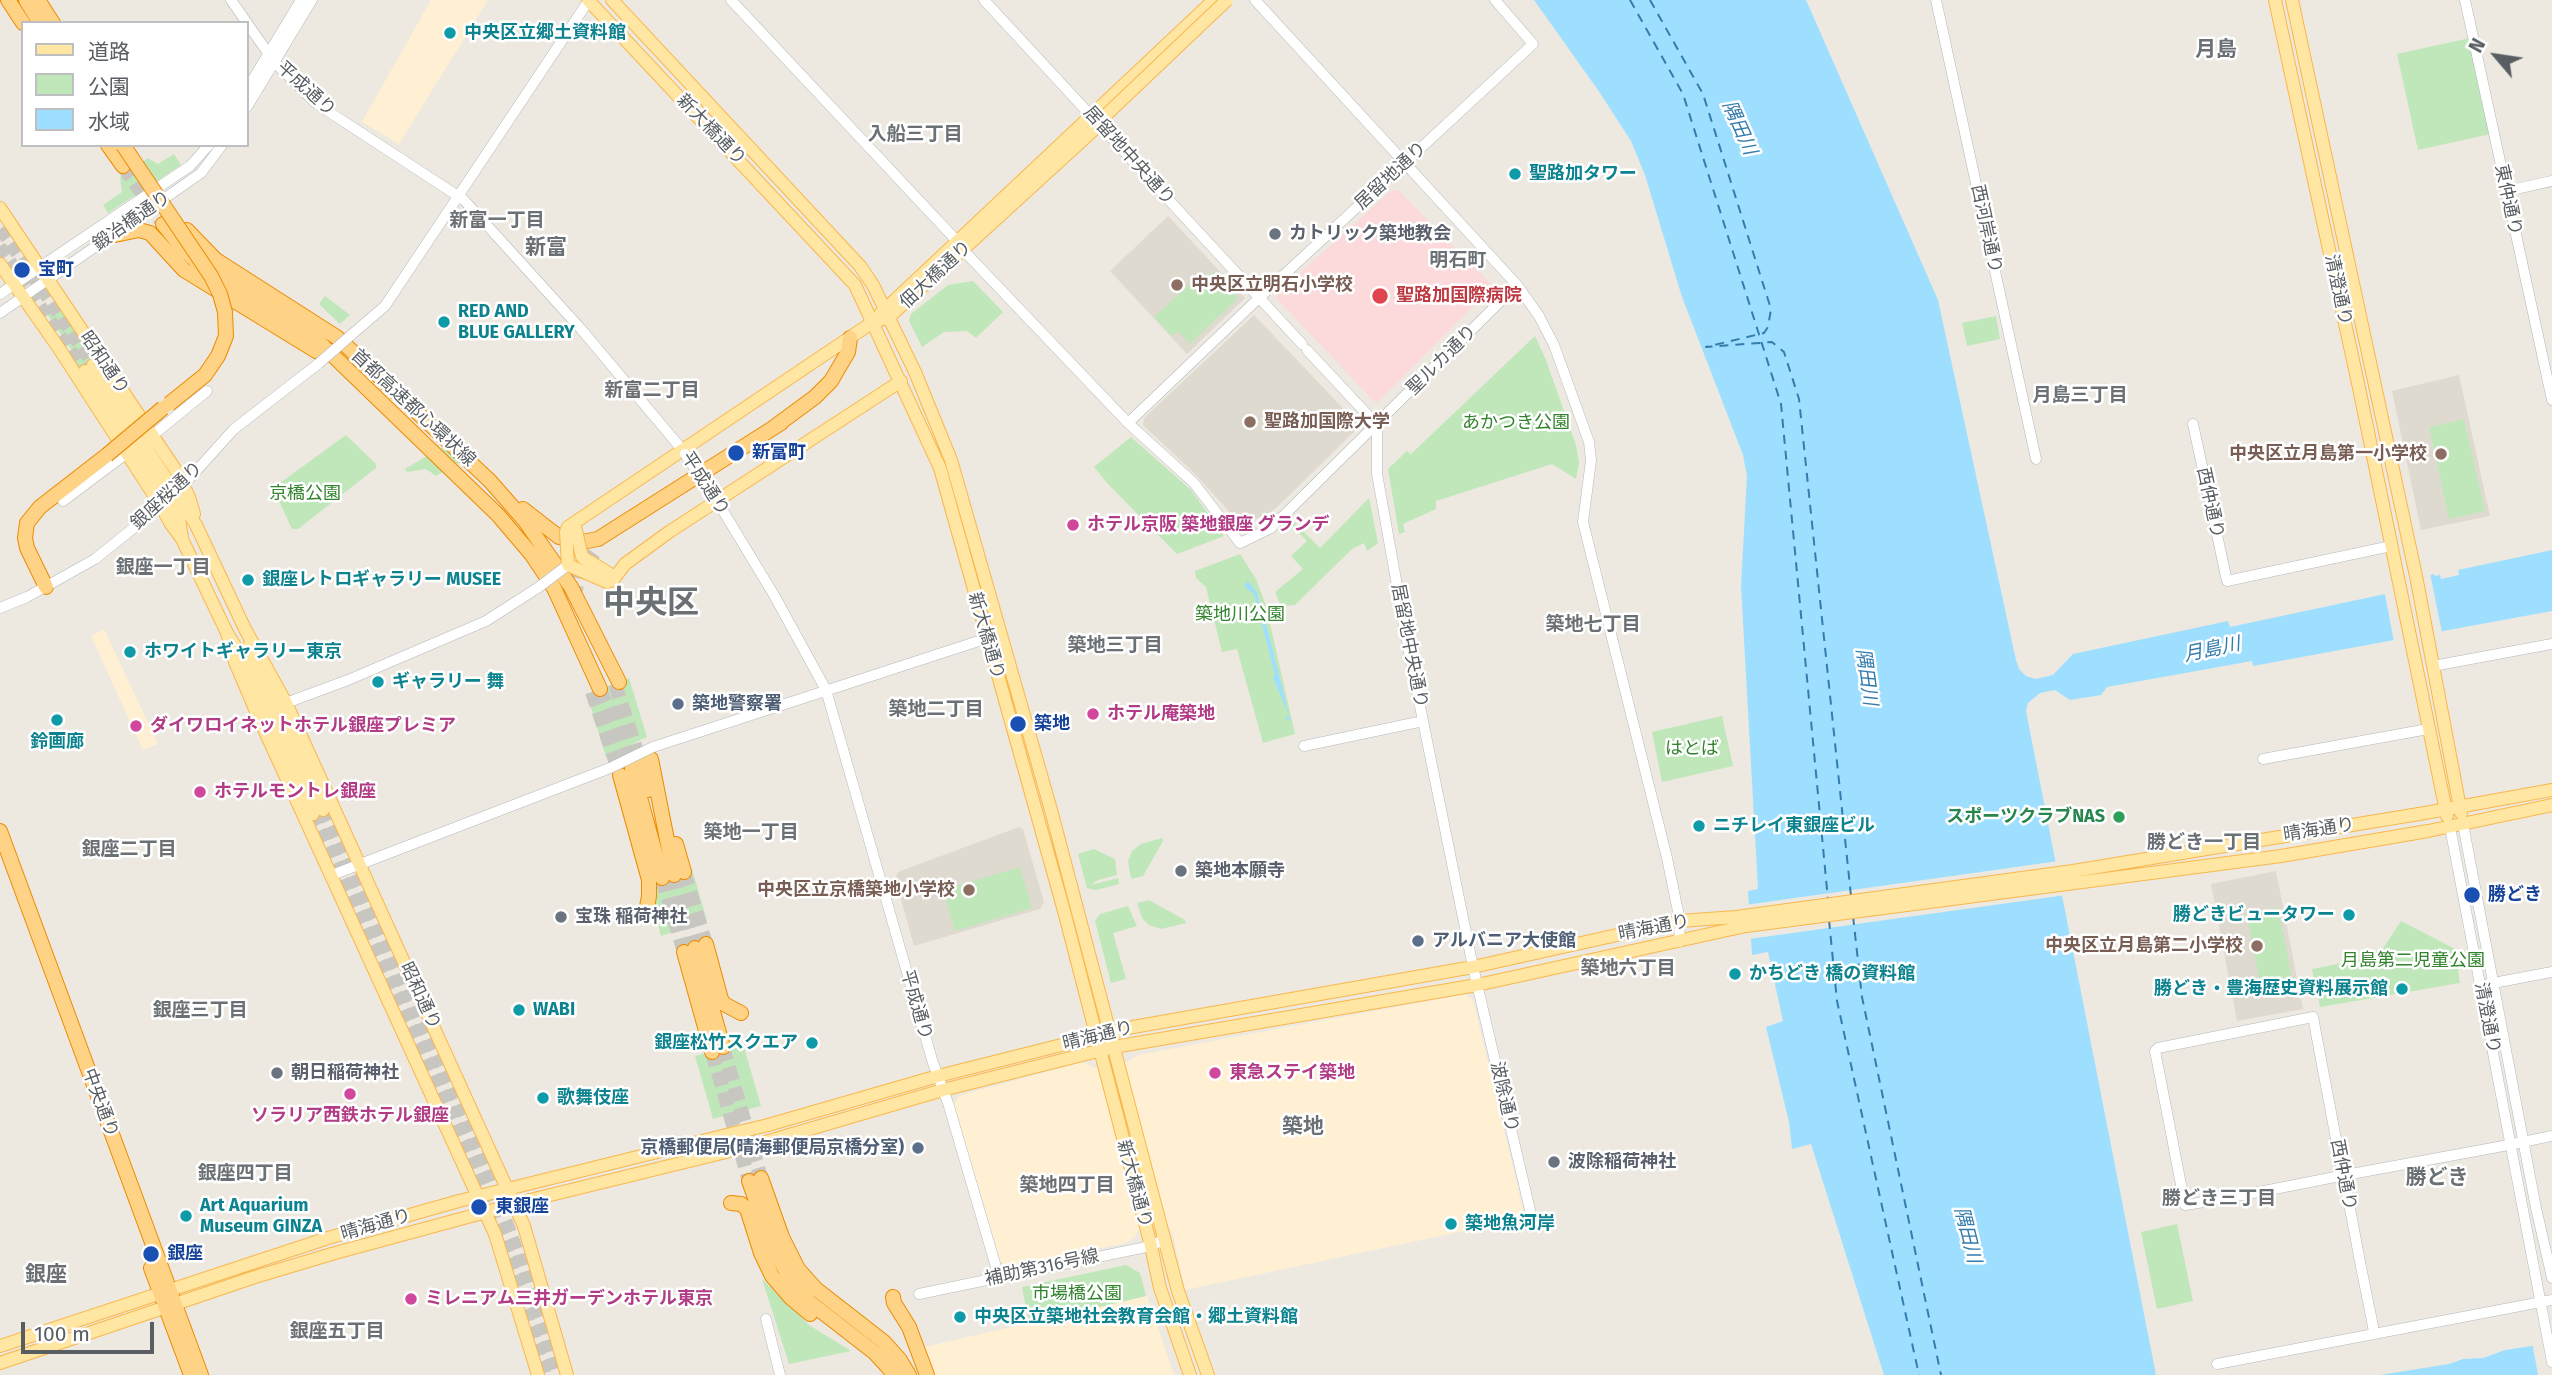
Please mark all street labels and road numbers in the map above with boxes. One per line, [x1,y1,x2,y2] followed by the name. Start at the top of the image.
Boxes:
[272,57,340,121] street label: 平成通り
[672,90,750,170] street label: 新大橋通り
[1079,102,1179,210] street label: 居留地中央通り
[1351,137,1431,215] street label: 居留地通り
[2490,163,2526,237] street label: 東仲通り
[1966,183,2006,275] street label: 西河岸通り
[89,186,175,256] street label: 鍛冶橋通り
[896,236,976,314] street label: 佃大橋通り
[2320,253,2356,327] street label: 清澄通り
[1403,321,1481,399] street label: 聖ルカ通り
[75,327,133,399] street label: 昭和通り
[346,345,480,471] street label: 首都高速都心環状線
[676,448,734,520] street label: 平成通り
[127,457,207,535] street label: 銀座桜通り
[2192,466,2228,540] street label: 西仲通り
[1386,582,1432,710] street label: 居留地中央通り
[963,590,1009,682] street label: 新大橋通り
[2282,814,2356,846] street label: 晴海通り
[1617,911,1691,945] street label: 晴海通り
[395,959,445,1033] street label: 昭和通り
[896,967,936,1043] street label: 平成通り
[2470,981,2504,1055] street label: 清澄通り
[1060,1017,1136,1055] street label: 晴海通り
[1485,1059,1523,1135] street label: 波除通り
[78,1065,122,1141] street label: 中央通り
[1112,1138,1156,1230] street label: 新大橋通り
[2326,1138,2360,1212] street label: 西仲通り
[338,1205,414,1245] street label: 晴海通り
[983,1245,1101,1291] street label: 補助第316号線

